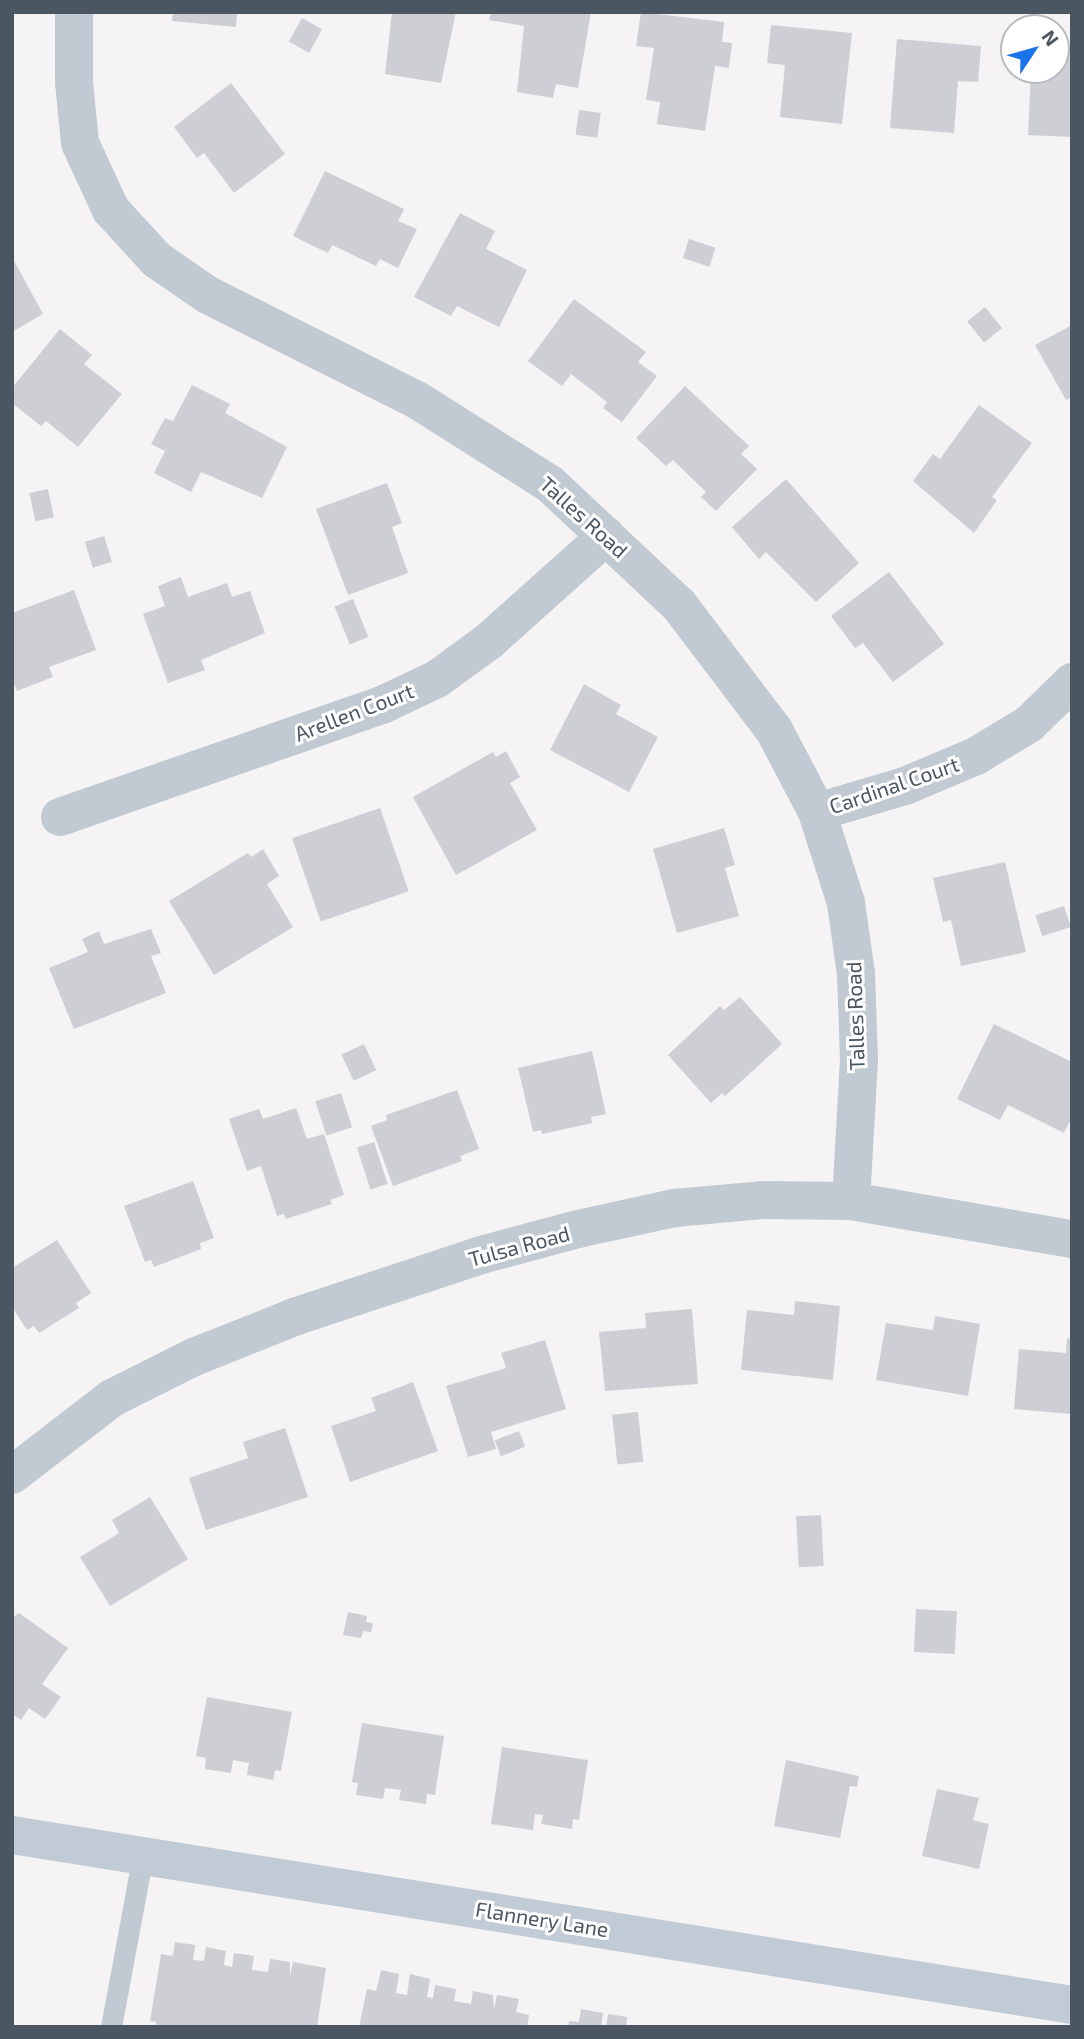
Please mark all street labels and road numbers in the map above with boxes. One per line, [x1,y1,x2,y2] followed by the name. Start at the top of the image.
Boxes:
[535,471,633,563] street label: Talles Road
[291,678,417,746] street label: Arellen Court
[826,751,962,819] street label: Cardinal Court
[841,961,869,1071] street label: Talles Road
[466,1220,572,1272] street label: Tulsa Road
[473,1896,611,1942] street label: Flannery Lane

